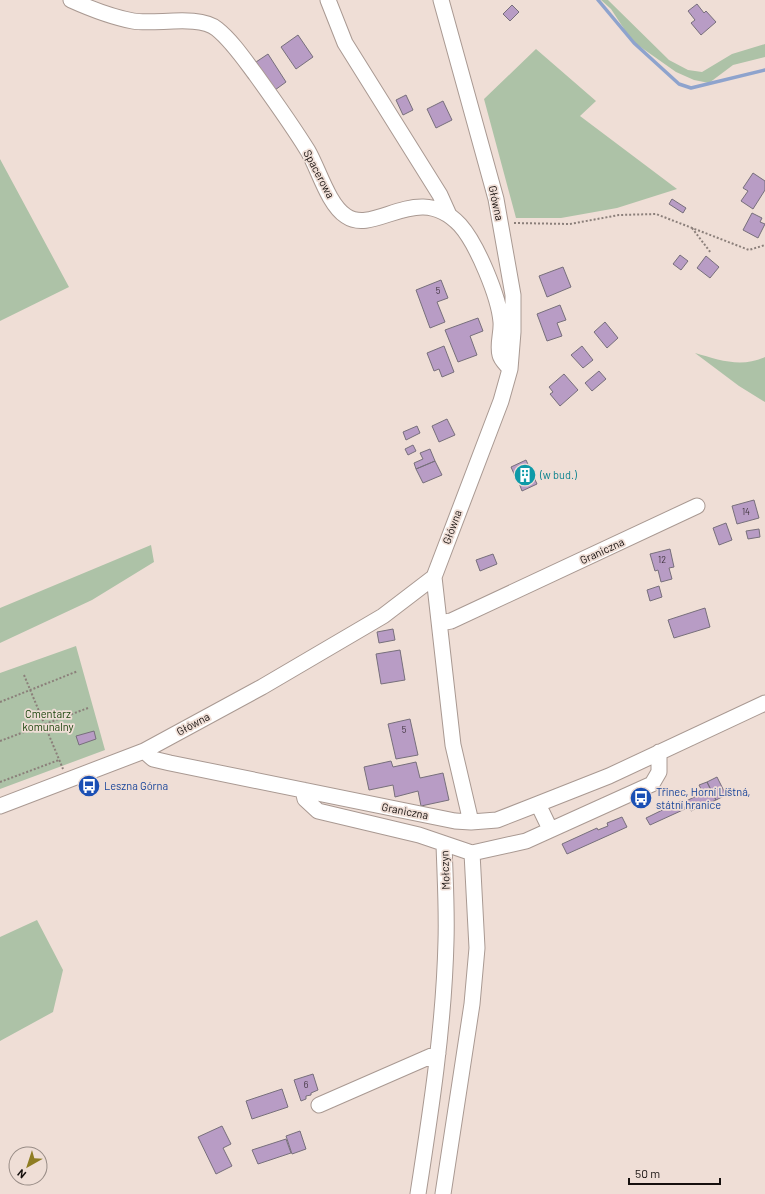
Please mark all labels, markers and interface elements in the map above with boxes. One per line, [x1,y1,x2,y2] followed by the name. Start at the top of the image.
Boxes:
[301,147,338,200] street label: Spacerowa
[486,184,507,222] street label: Główna
[436,285,441,296] house number: 5
[512,462,538,488] building icon: (w bud.)
[539,468,577,481] place label: (w bud.)
[742,506,750,517] house number: 14
[439,508,464,546] street label: Główna
[578,535,626,566] street label: Graniczna
[658,554,666,565] house number: 12
[22,707,74,733] park label: Cmentarz komunalny
[174,709,212,738] street label: Główna
[402,724,407,735] house number: 5
[76,773,102,799] bus stop icon: Leszna Górna
[104,779,168,792] place label: Leszna Górna
[628,785,654,811] bus stop icon: Třinec, Horní Líštná, státní hranice
[656,785,751,811] place label: Třinec, Horní Líštná, státní hranice
[381,800,430,821] street label: Graniczna
[437,850,452,890] street label: Mołczyn
[304,1079,309,1090] house number: 6
[8,1146,48,1186] north arrow
[629,1160,720,1186] scale bar
[635,1166,660,1180] text: 50 m
[14,1167,28,1182] text: N

